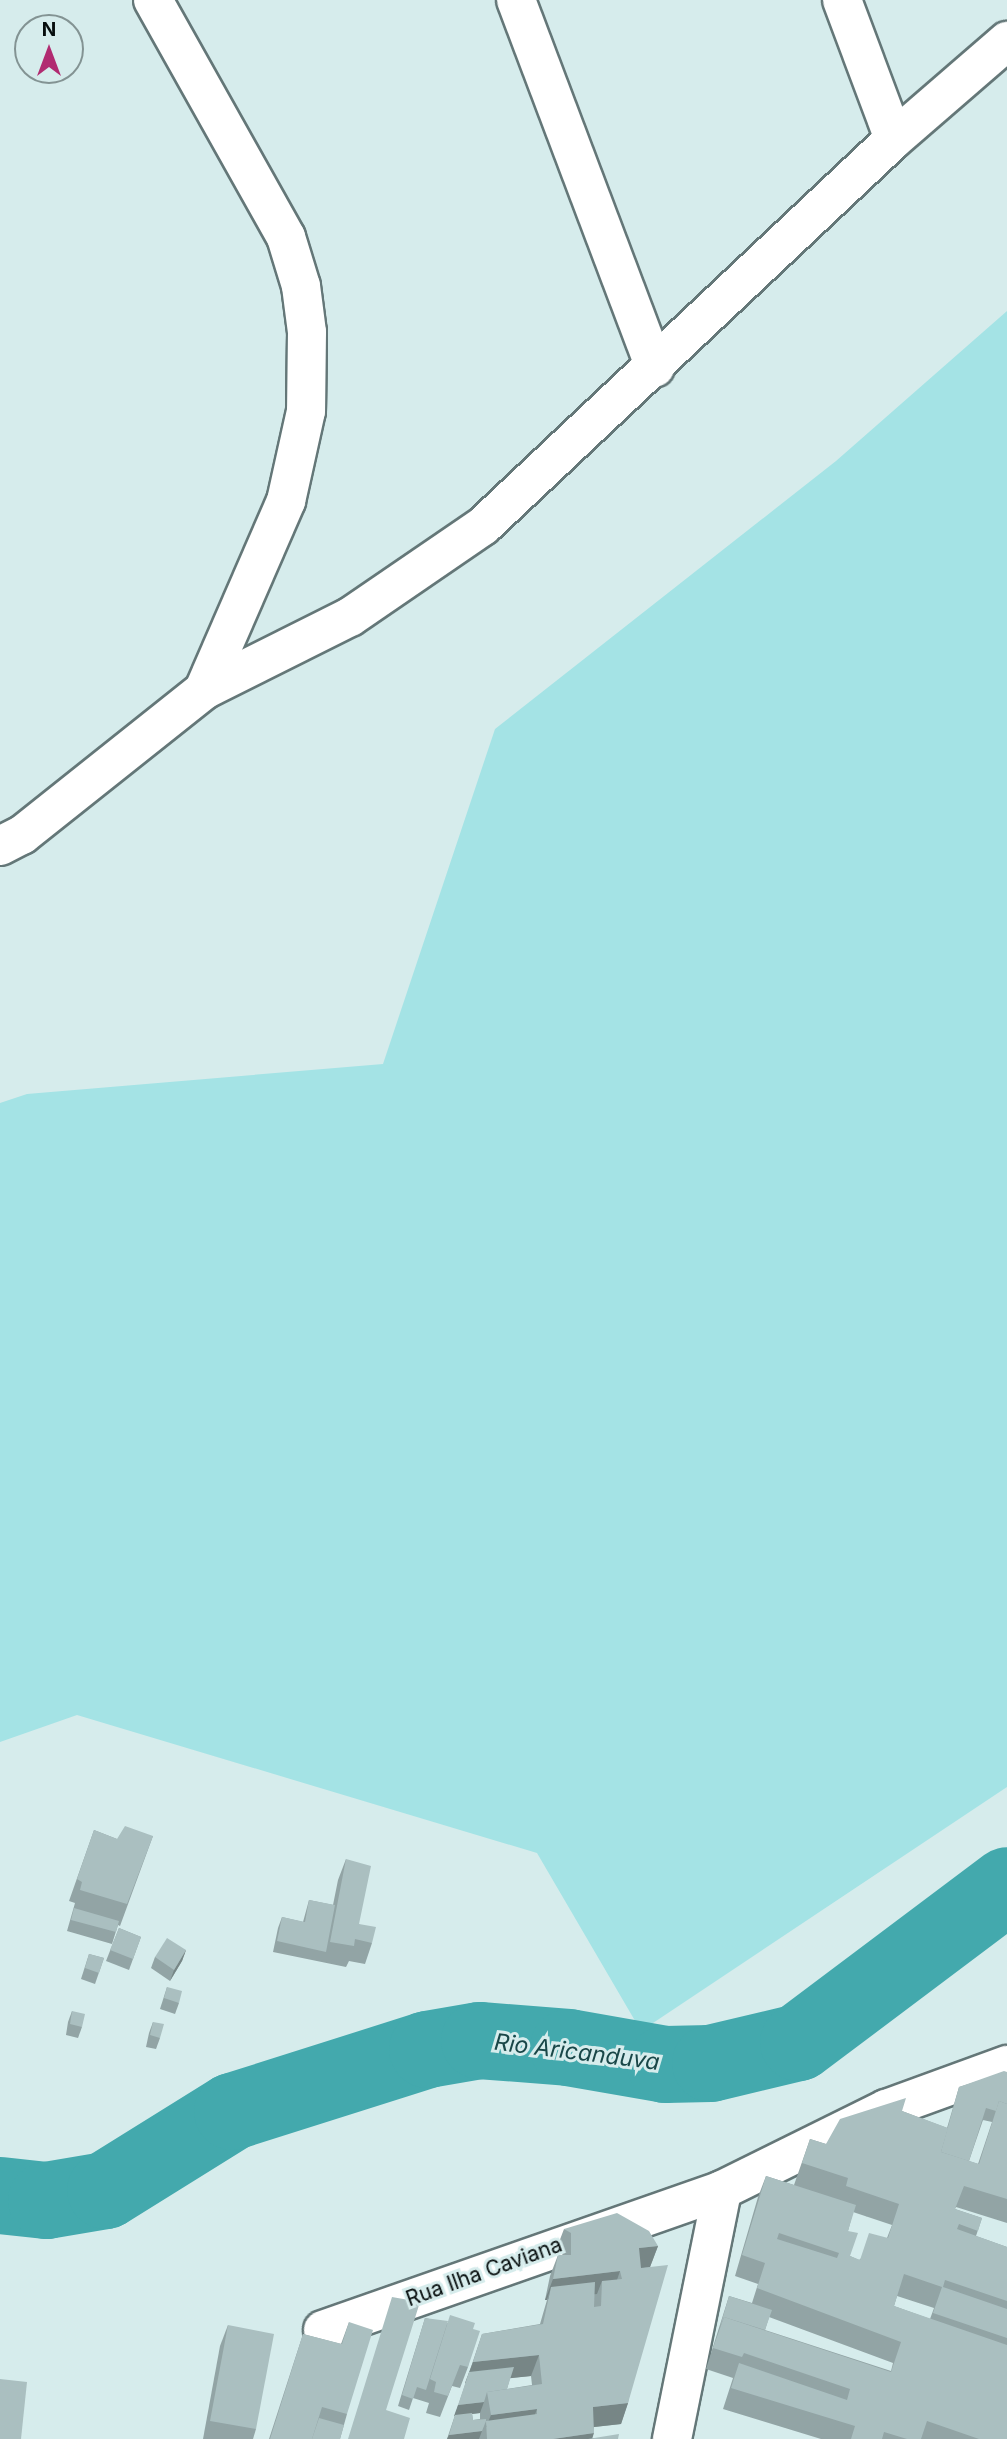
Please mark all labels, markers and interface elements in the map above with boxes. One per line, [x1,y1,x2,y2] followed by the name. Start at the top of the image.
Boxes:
[14,14,84,84] north arrow
[42,18,56,41] text: N
[493,2028,661,2076] water label: Rio Aricanduva
[403,2232,565,2312] street label: Rua Ilha Caviana

